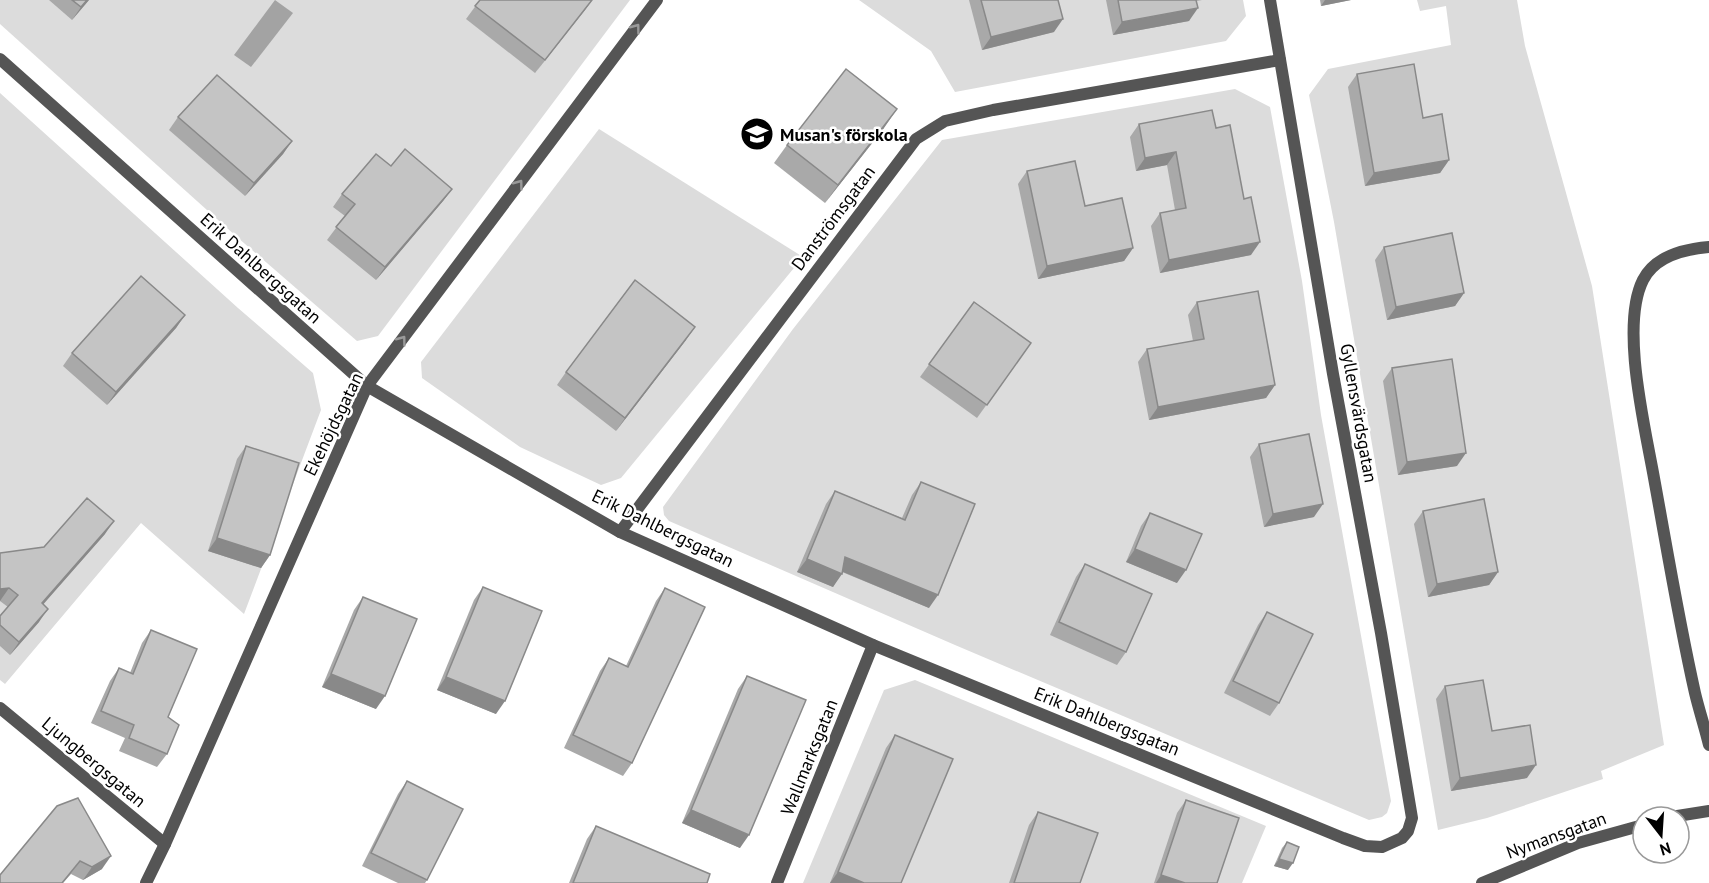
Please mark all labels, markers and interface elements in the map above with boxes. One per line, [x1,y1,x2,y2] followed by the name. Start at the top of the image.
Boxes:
[629,24,640,35] one-way arrow
[739,116,775,152] school or university icon: Musan's förskola
[780,123,908,146] place label: Musan's förskola
[786,161,880,275] street label: Danströmsgatan
[512,179,523,190] one-way arrow
[196,208,326,328] street label: Erik Dahlbergsgatan
[394,335,405,346] one-way arrow
[1335,342,1383,484] street label: Gyllensvärdsgatan
[298,369,368,479] street label: Ekehöjdsgatan
[588,484,738,572] street label: Erik Dahlbergsgatan
[1031,681,1183,761] street label: Erik Dahlbergsgatan
[775,696,843,818] street label: Wallmarksgatan
[37,712,151,812] street label: Ljungbergsgatan
[1631,805,1691,865] north arrow
[1503,806,1609,864] street label: Nymansgatan
[1657,838,1673,860] text: N

